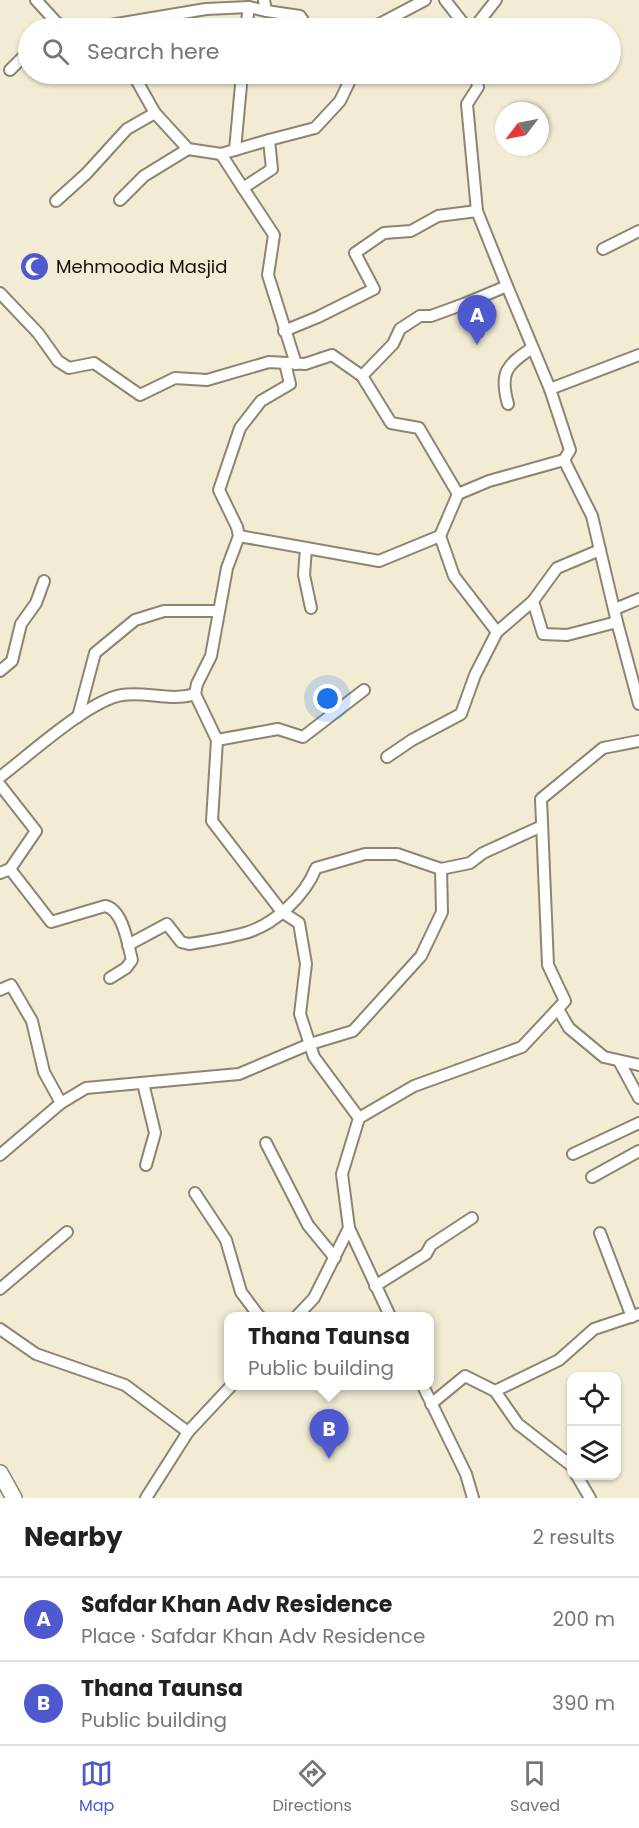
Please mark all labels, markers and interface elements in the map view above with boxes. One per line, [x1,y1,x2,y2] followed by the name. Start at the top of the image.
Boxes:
[18,18,621,84] search box
[39,35,72,68] icon: search
[87,36,220,67] text: Search here
[495,102,549,156] north arrow
[19,250,51,282] mosque icon: Mehmoodia Masjid
[56,254,227,279] place label: Mehmoodia Masjid
[458,296,496,345] pin: A
[313,684,342,713] your location
[224,1312,434,1390] popup
[248,1321,410,1352] text: Thana Taunsa
[248,1354,394,1382] text: Public building
[567,1372,621,1480] map controls
[567,1372,621,1426] button: locate
[310,1410,348,1459] pin: B
[567,1426,621,1480] button: layers
[24,1519,122,1555] text: Nearby
[532,1523,615,1551] text: 2 results
[81,1589,392,1620] text: Safdar Khan Adv Residence
[36,1605,51,1633] text: A
[552,1605,615,1633] text: 200 m
[81,1622,425,1650] text: Place · Safdar Khan Adv Residence
[81,1673,243,1704] text: Thana Taunsa
[37,1689,50,1717] text: B
[552,1689,615,1717] text: 390 m
[81,1706,227,1734] text: Public building
[79,1757,114,1818] tab: Map
[273,1757,352,1818] tab: Directions
[510,1757,560,1818] tab: Saved

